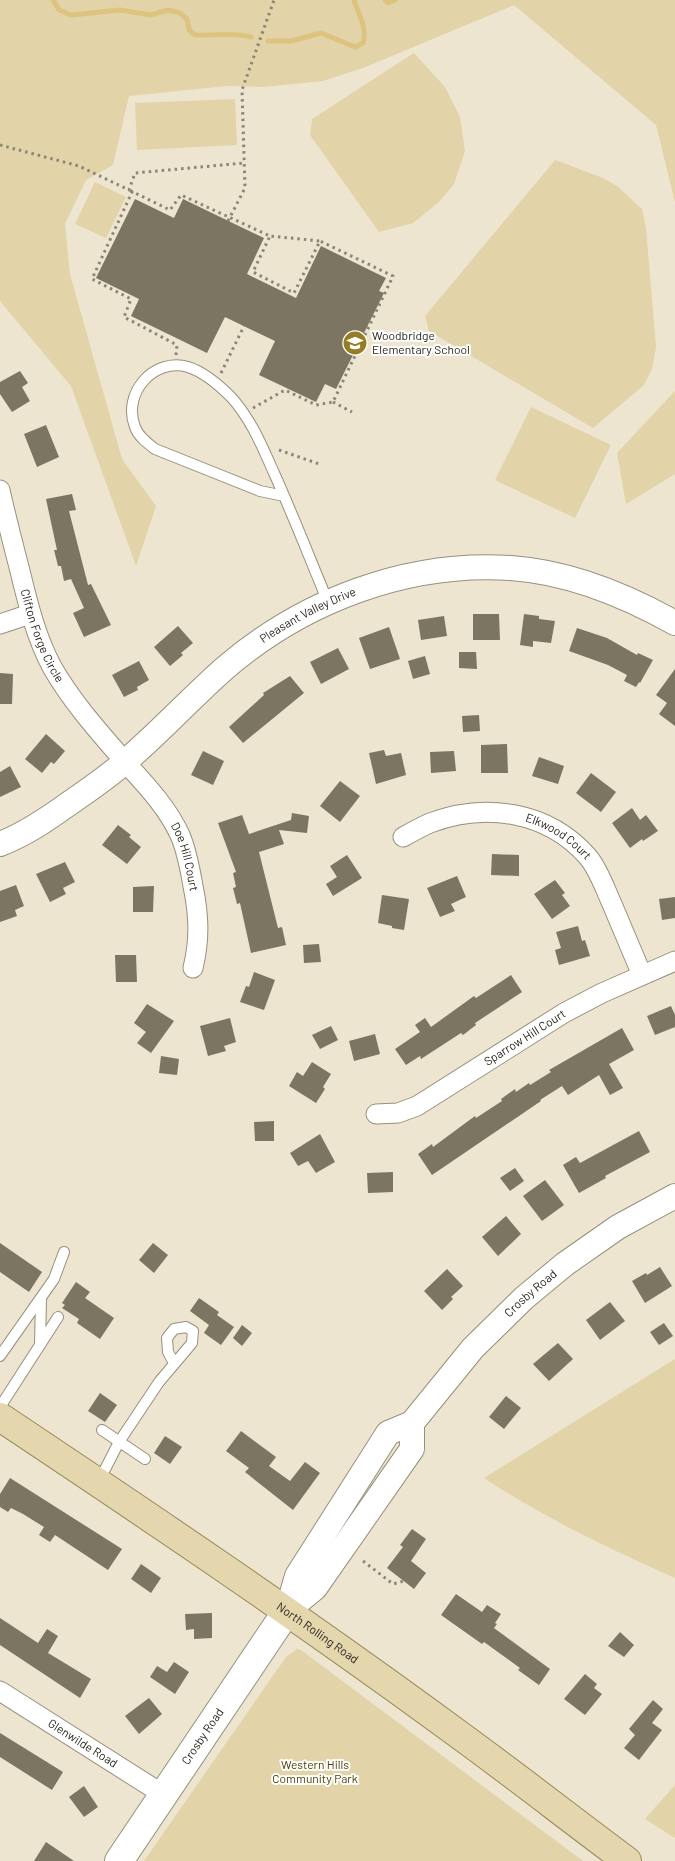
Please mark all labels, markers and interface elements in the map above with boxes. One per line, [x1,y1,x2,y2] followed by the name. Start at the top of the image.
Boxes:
[372,328,470,356] place label: Woodbridge Elementary School
[342,330,368,356] school or university icon: Woodbridge Elementary School
[256,584,358,645] street label: Pleasant Valley Drive
[19,587,68,685] street label: Clifton Forge Circle
[524,810,595,862] street label: Elkwood Court
[169,820,202,892] street label: Doe Hill Court
[481,1006,568,1068] street label: Sparrow Hill Court
[501,1266,559,1319] street label: Crosby Road
[274,1599,362,1666] street label: North Rolling Road
[178,1705,226,1767] street label: Crosby Road
[46,1715,121,1770] street label: Glenwilde Road
[272,1757,358,1785] park label: Western Hills Community Park

